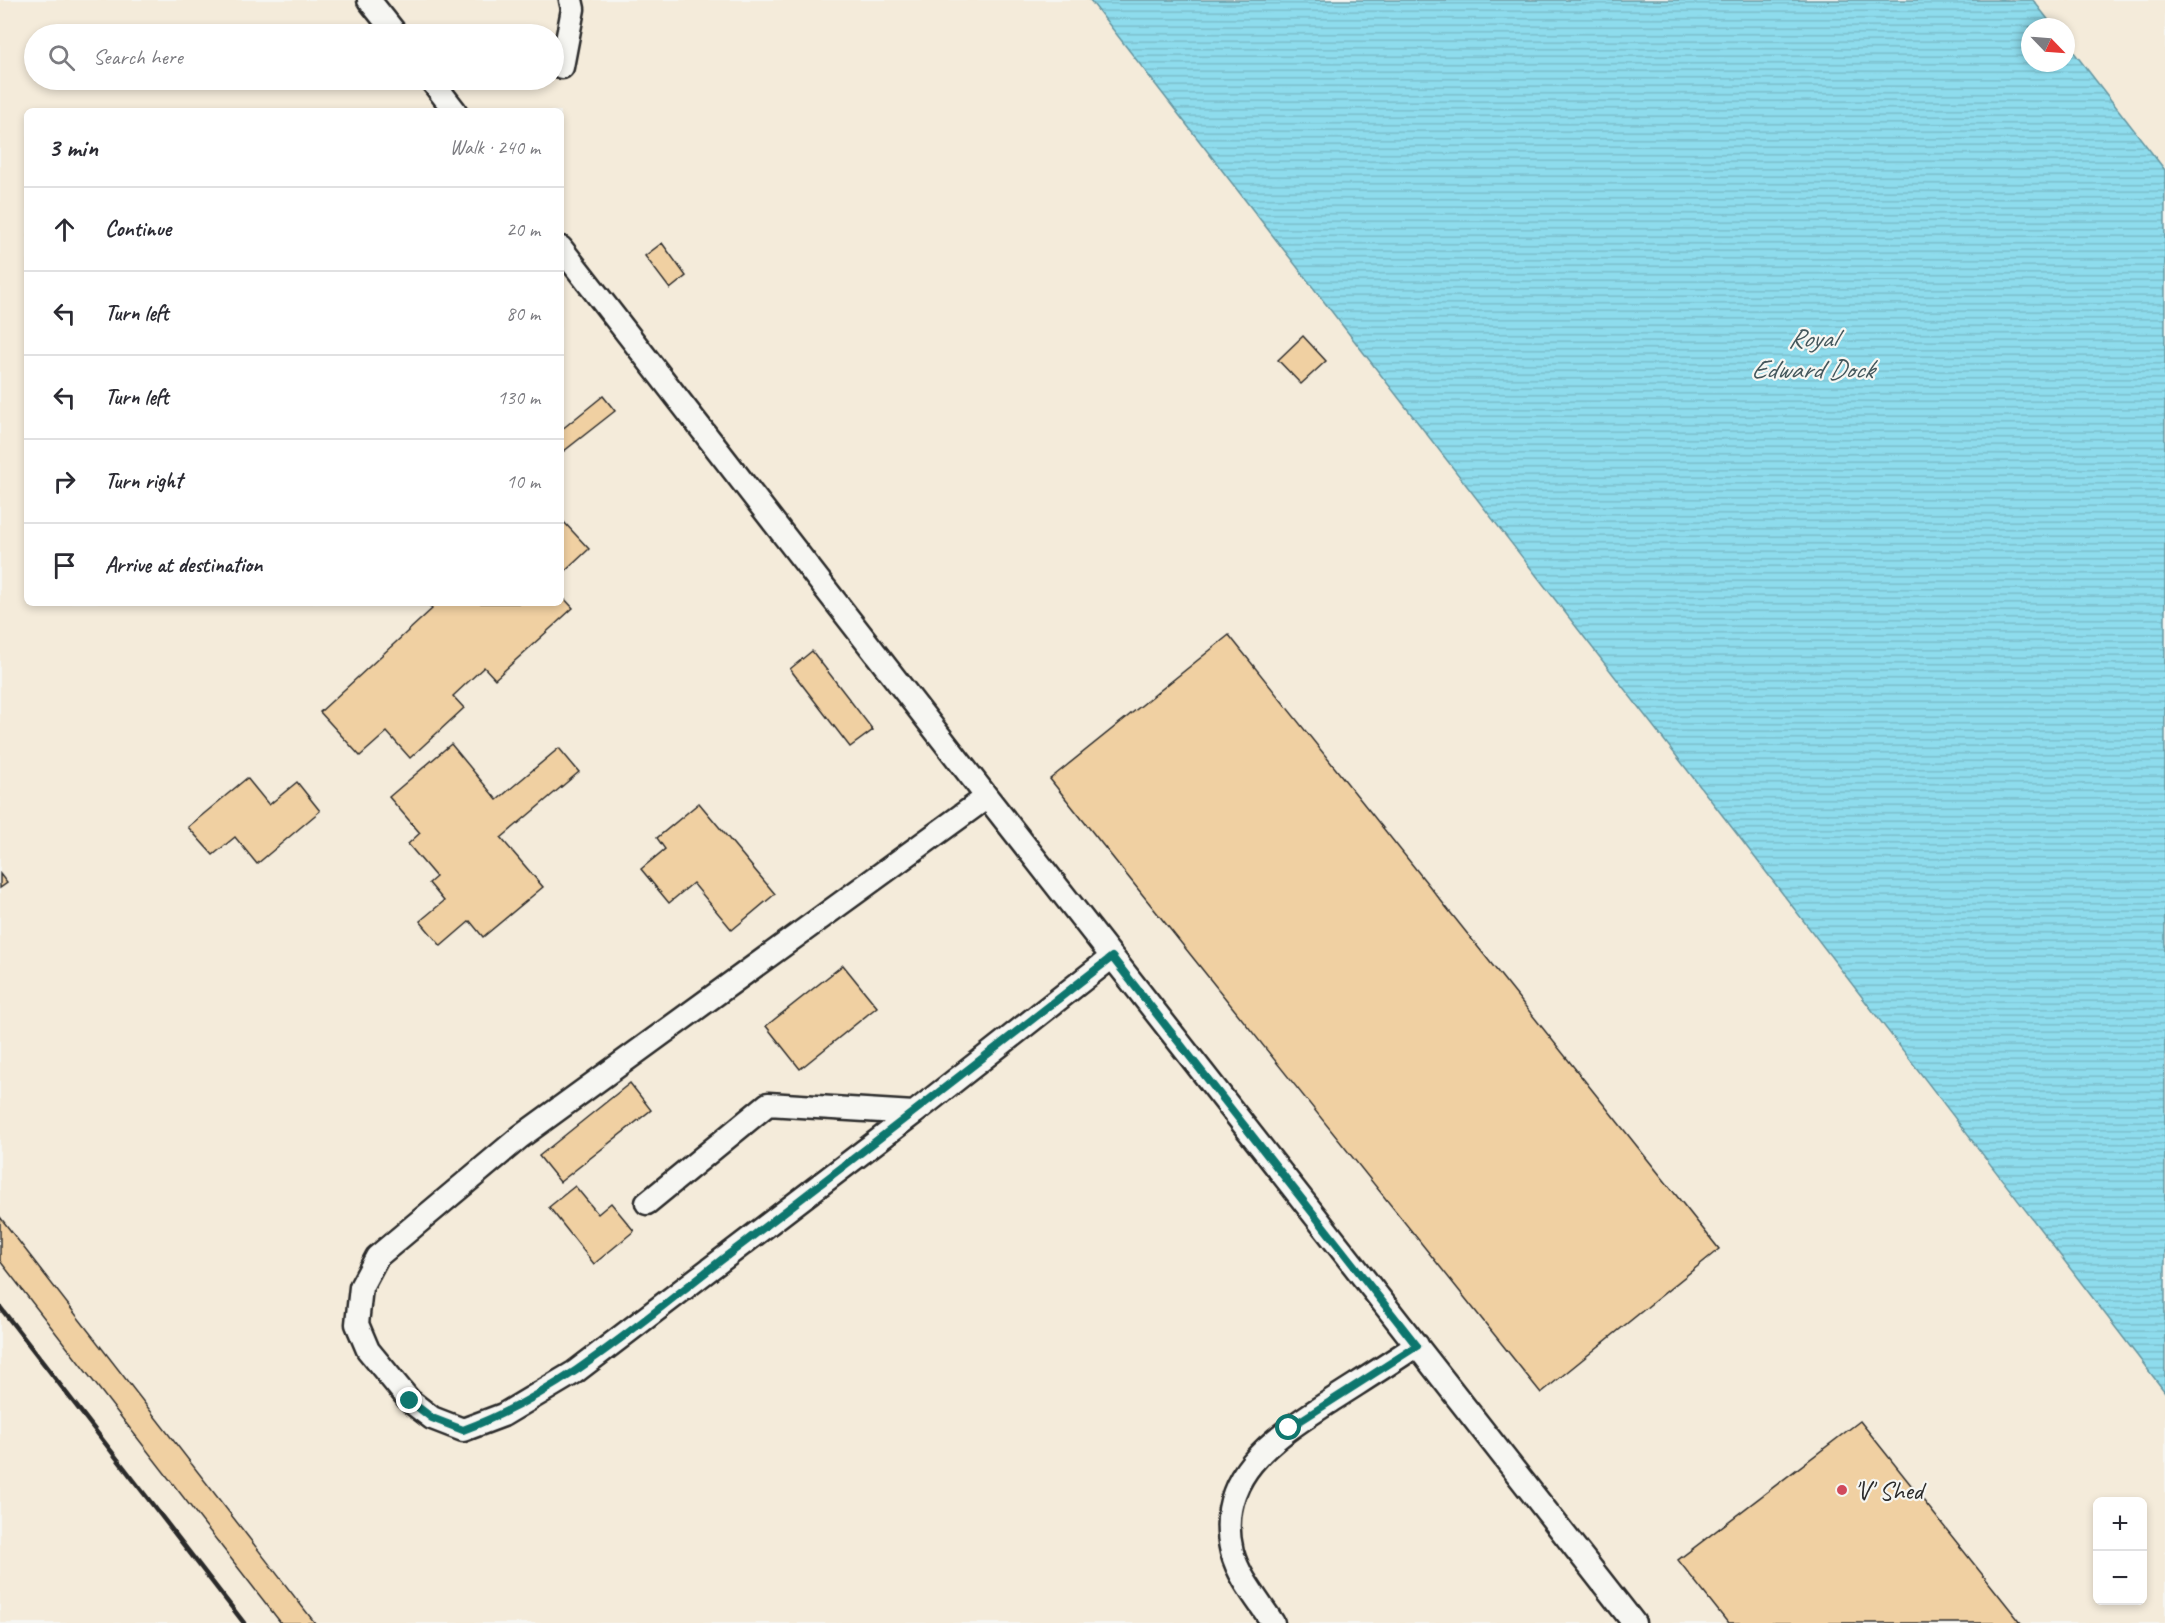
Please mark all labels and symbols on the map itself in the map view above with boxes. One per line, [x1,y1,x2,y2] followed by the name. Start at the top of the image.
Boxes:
[2021,18,2075,72] north arrow
[1751,321,1878,386] water label: Royal Edward Dock
[396,1387,422,1413] route end
[1275,1414,1301,1440] route start
[1854,1474,1927,1507] place label: 'V' Shed
[1835,1483,1849,1497] marker: 'V' Shed

